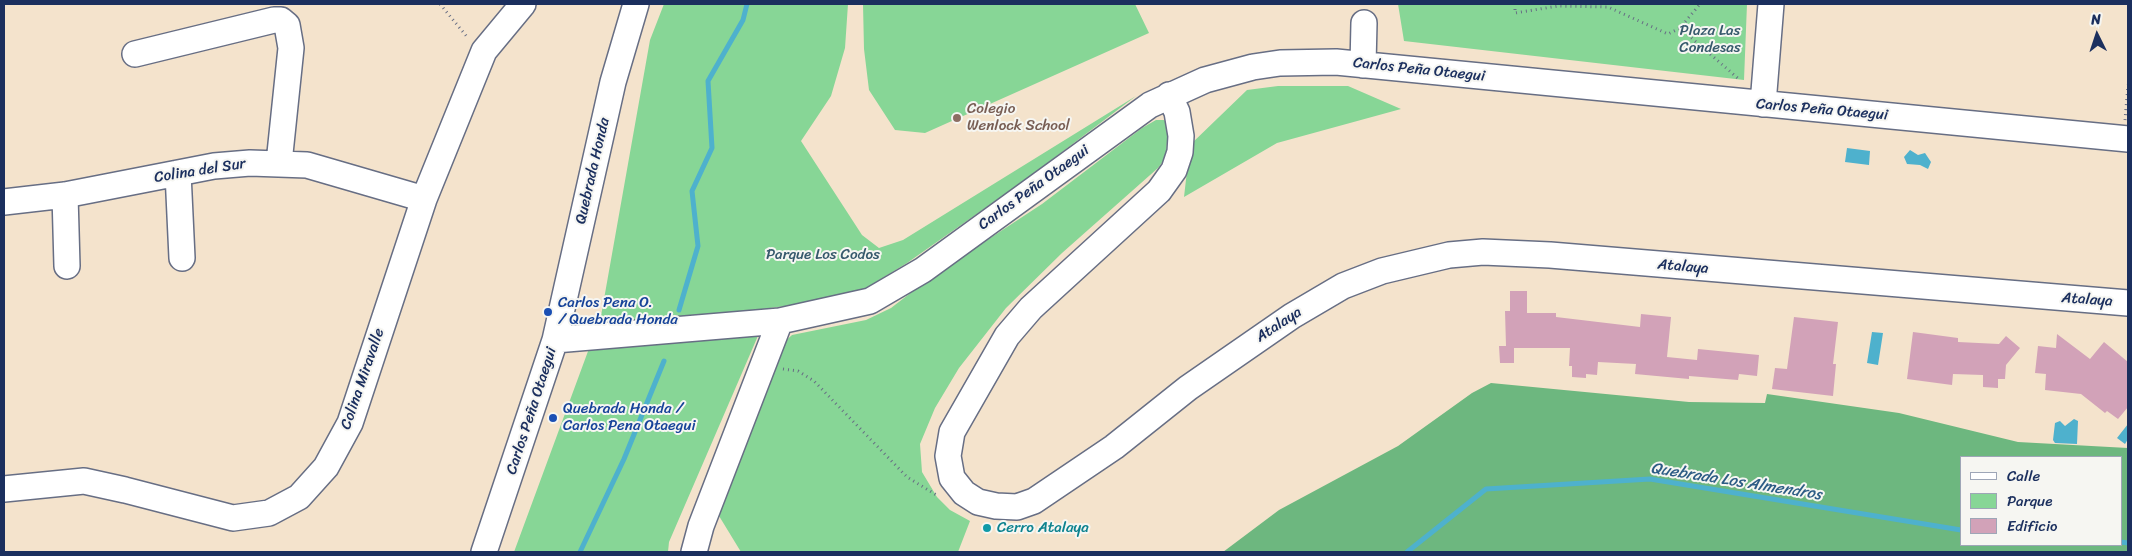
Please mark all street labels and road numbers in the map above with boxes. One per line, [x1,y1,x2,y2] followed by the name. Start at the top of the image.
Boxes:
[1352,54,1486,86] street label: Carlos Peña Otaegui
[1755,95,1889,125] street label: Carlos Peña Otaegui
[572,116,614,226] street label: Quebrada Honda
[975,142,1093,234] street label: Carlos Peña Otaegui
[153,155,247,187] street label: Colina del Sur
[1657,256,1709,278] street label: Atalaya
[2061,289,2113,311] street label: Atalaya
[1253,304,1305,346] street label: Atalaya
[337,326,389,432] street label: Colina Miravalle
[503,345,561,477] street label: Carlos Peña Otaegui

